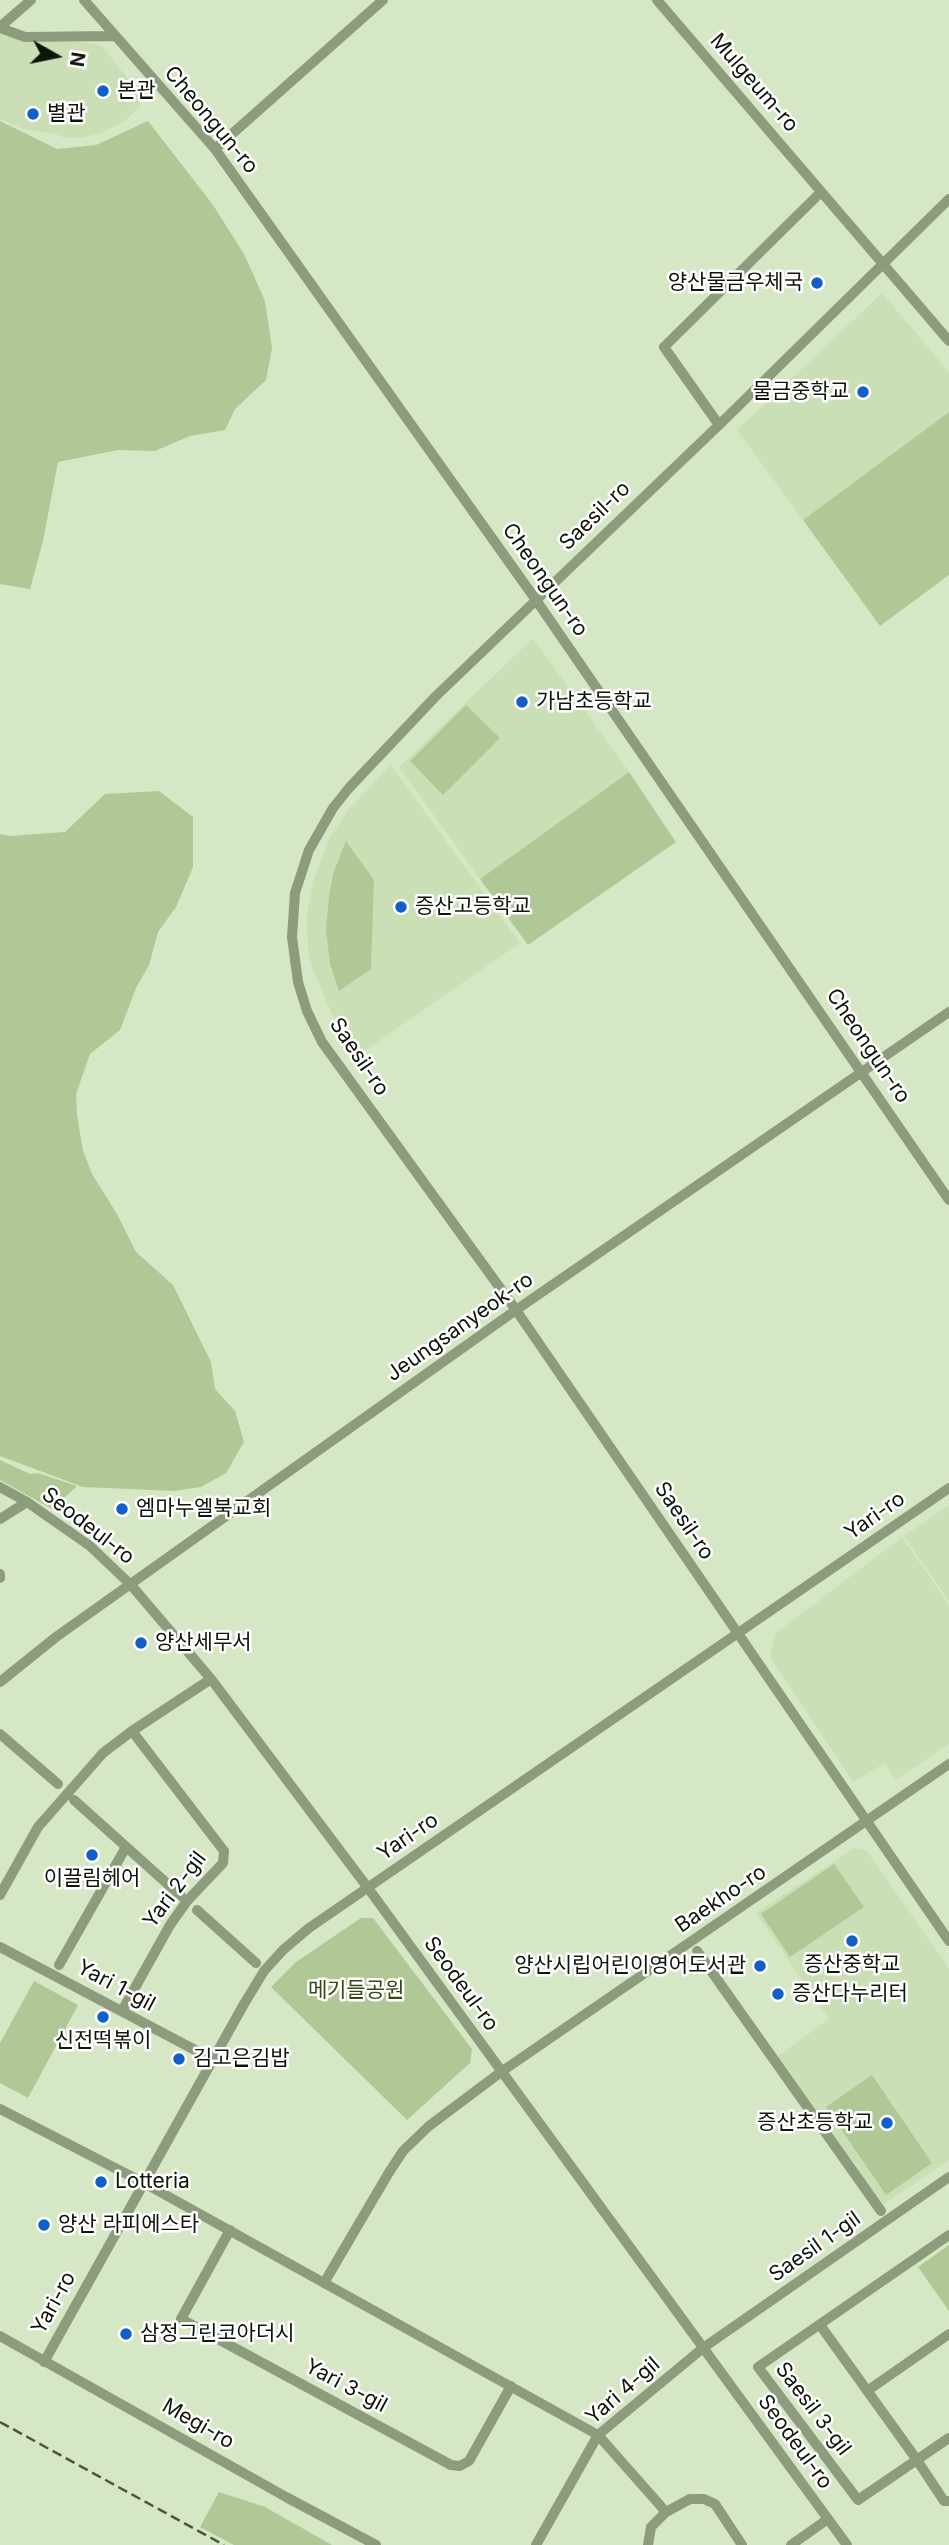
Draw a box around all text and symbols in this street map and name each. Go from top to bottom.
north arrow [21,21,91,91]
street label: Mulgeum-ro [704,29,804,137]
text: N [65,50,90,68]
street label: Cheongun-ro [159,61,263,179]
place label: 본관 [117,78,156,104]
marker: 본관 [95,83,111,99]
place label: 별관 [47,101,86,127]
marker: 별관 [25,106,41,122]
place label: 양산물금우체국 [668,270,803,296]
marker: 양산물금우체국 [809,275,825,291]
place label: 물금중학교 [752,379,849,405]
marker: 물금중학교 [855,384,871,400]
street label: Saesil-ro [554,476,636,556]
street label: Cheongun-ro [497,518,593,642]
place label: 가남초등학교 [536,689,652,715]
marker: 가남초등학교 [514,694,530,710]
place label: 증산고등학교 [415,894,531,920]
marker: 증산고등학교 [393,899,409,915]
street label: Cheongun-ro [821,984,915,1108]
street label: Saesil-ro [324,1013,394,1101]
street label: Jeungsanyeok-ro [382,1267,538,1387]
street label: Saesil-ro [649,1477,719,1565]
street label: Seodeul-ro [37,1482,139,1570]
street label: Yari-ro [840,1486,910,1546]
place label: 엠마누엘북교회 [136,1496,271,1522]
marker: 엠마누엘북교회 [114,1501,130,1517]
place label: 양산세무서 [155,1630,252,1656]
marker: 양산세무서 [133,1635,149,1651]
street label: Yari-ro [373,1808,443,1866]
marker: 이끌림헤어 [84,1847,100,1863]
street label: Yari 2-gil [138,1847,212,1933]
street label: Baekho-ro [671,1859,771,1939]
place label: 이끌림헤어 [44,1866,140,1892]
street label: Seodeul-ro [418,1932,504,2036]
marker: 증산중학교 [844,1933,860,1949]
place label: 증산중학교 [804,1952,900,1978]
place label: 양산시립어린이영어도서관 [514,1953,746,1979]
street label: Yari 1-gil [73,1955,159,2017]
marker: 양산시립어린이영어도서관 [752,1958,768,1974]
park label: 메기들공원 [308,1978,404,2004]
place label: 증산다누리터 [792,1981,908,2007]
marker: 증산다누리터 [770,1986,786,2002]
marker: 신전떡볶이 [95,2009,111,2025]
place label: 신전떡볶이 [55,2028,151,2054]
place label: 김고은김밥 [193,2046,290,2072]
marker: 김고은김밥 [171,2051,187,2067]
place label: 증산초등학교 [757,2110,873,2136]
marker: 증산초등학교 [879,2115,895,2131]
place label: Lotteria [115,2169,190,2195]
marker: Lotteria [93,2174,109,2190]
street label: Saesil 1-gil [764,2206,866,2288]
place label: 양산 라피에스타 [58,2212,199,2238]
marker: 양산 라피에스타 [36,2217,52,2233]
street label: Yari-ro [27,2267,81,2339]
place label: 삼정그린코아더시 [140,2321,295,2347]
marker: 삼정그린코아더시 [118,2326,134,2342]
street label: Yari 4-gil [581,2352,665,2430]
street label: Yari 3-gil [301,2354,391,2418]
street label: Saesil 3-gil [770,2357,856,2461]
street label: Seodeul-ro [752,2390,838,2494]
street label: Megi-ro [157,2393,239,2455]

